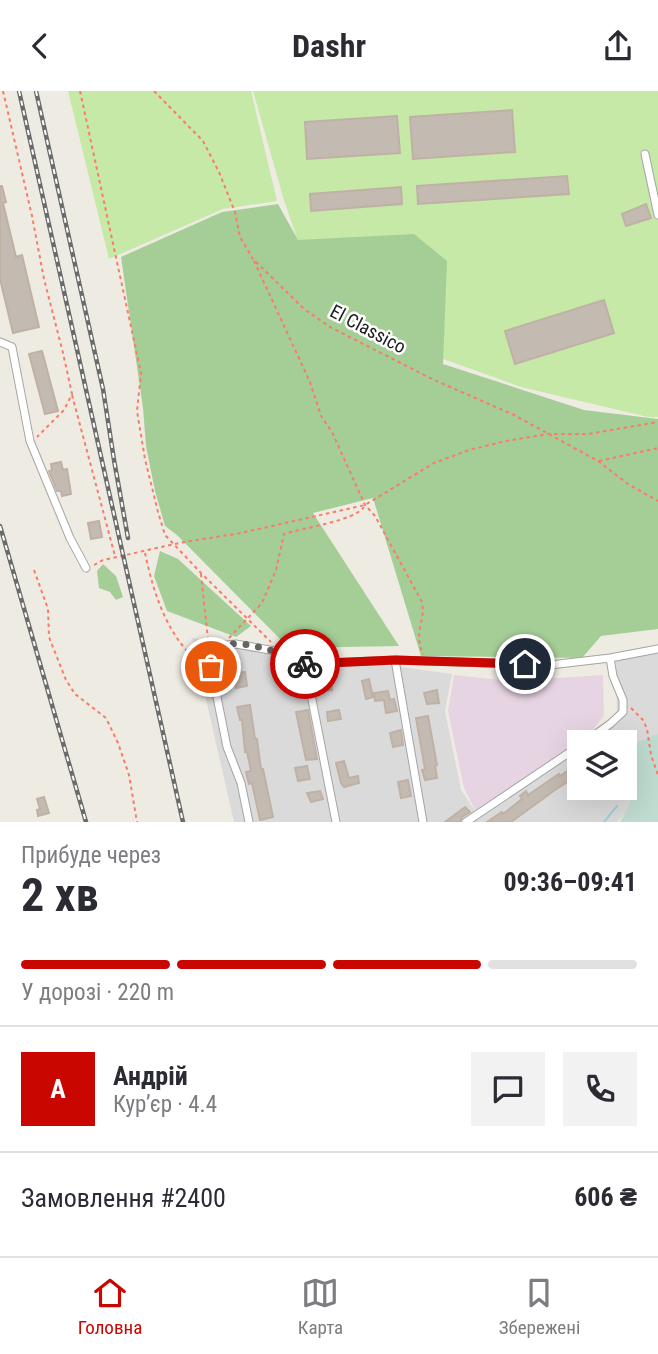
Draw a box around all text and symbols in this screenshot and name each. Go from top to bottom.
icon: back [21,27,59,65]
text: Dashr [292,27,366,65]
icon: share [599,27,637,65]
street label: El Classico [326,300,410,358]
courier [270,629,340,699]
pin [495,634,555,694]
pin [181,637,241,697]
icon: bike [286,645,324,683]
icon: home [506,645,544,683]
icon: bag [192,648,230,686]
map controls [567,730,637,800]
button: layers [567,730,637,800]
text: Прибуде через [21,842,161,869]
text: 09:36–09:41 [503,867,637,897]
text: 2 хв [21,868,99,922]
text: У дорозі · 220 m [21,979,174,1006]
button: chat [471,1052,545,1126]
button: phone [563,1052,637,1126]
text: Андрій [113,1061,188,1091]
text: А [50,1074,66,1104]
text: Кур’єр · 4.4 [113,1091,217,1118]
text: 606 ₴ [574,1182,637,1212]
text: Замовлення #2400 [21,1183,226,1213]
tab: Головна [78,1274,142,1339]
tab: Карта [298,1274,343,1339]
tab: Збережені [499,1274,580,1339]

